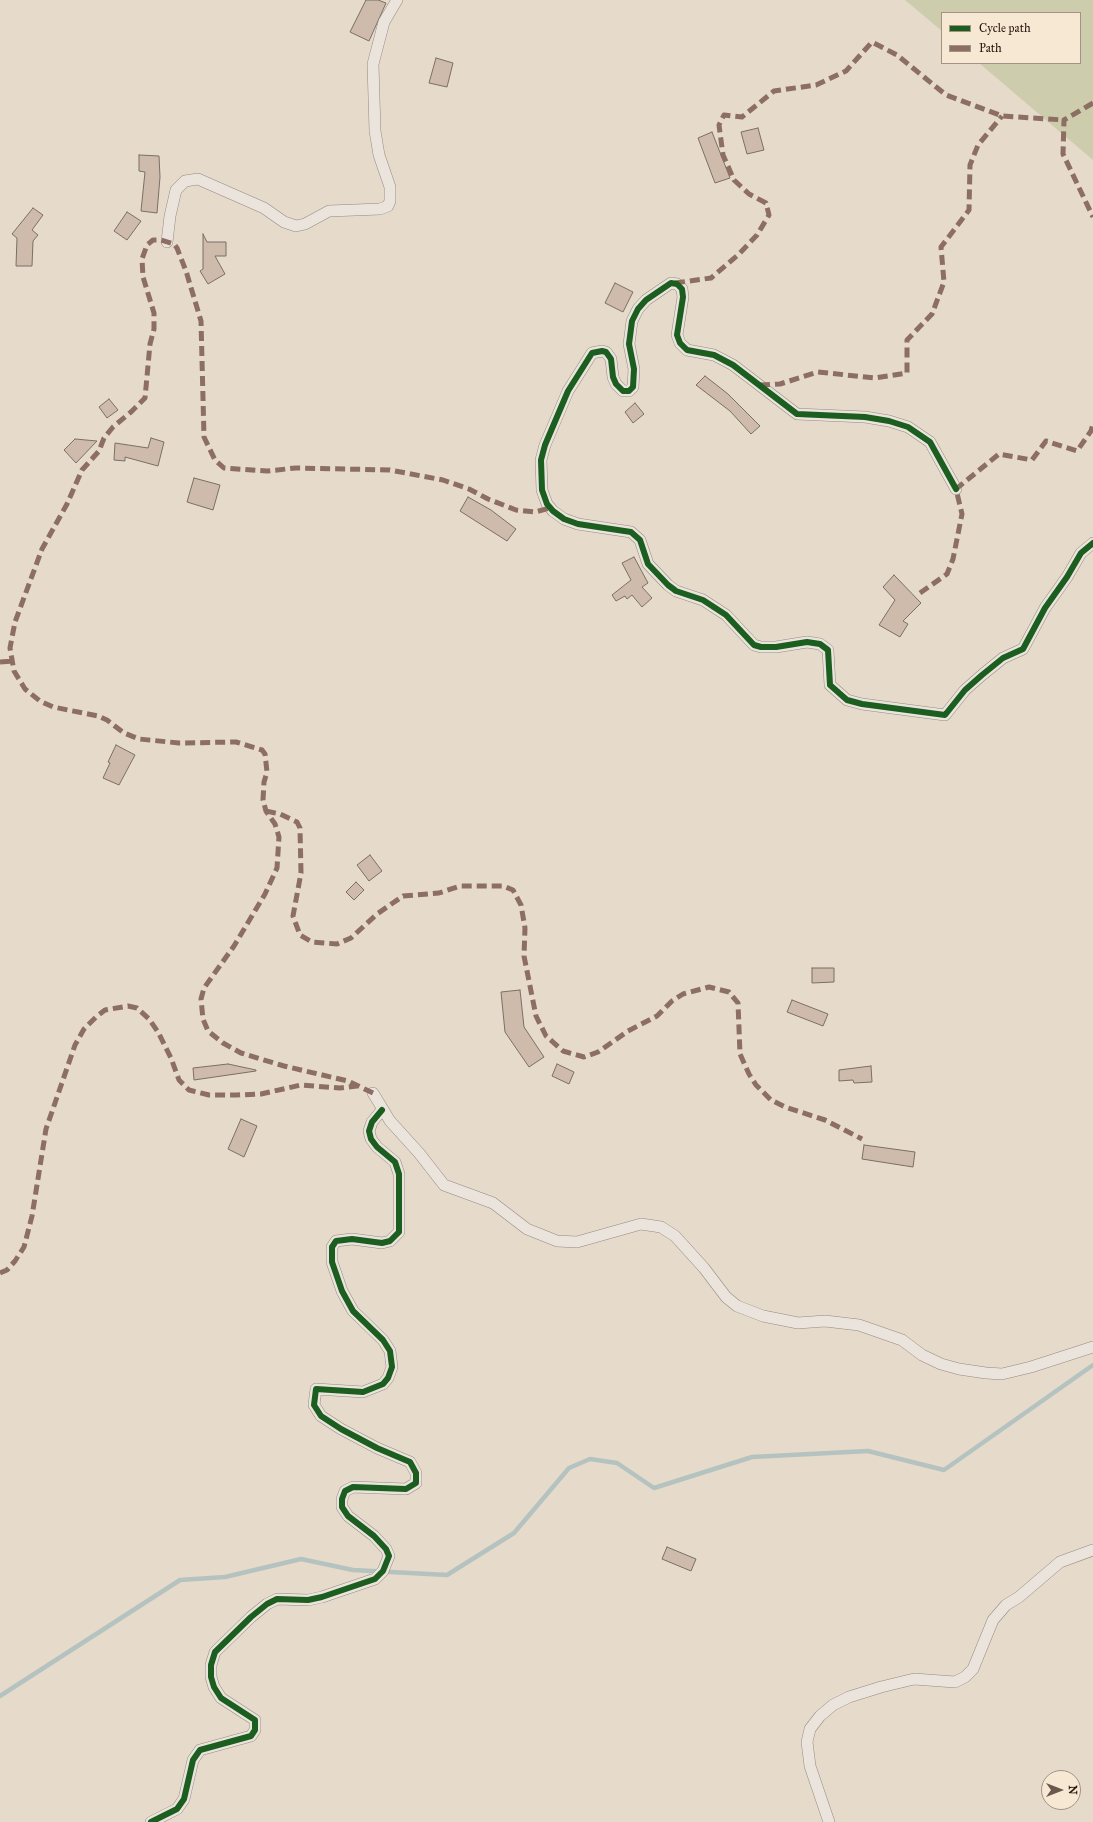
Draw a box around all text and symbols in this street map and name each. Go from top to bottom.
legend [941,12,1081,64]
text: Cycle path [979,21,1031,35]
text: Path [979,41,1002,55]
north arrow [1041,1770,1081,1810]
text: N [1066,1785,1079,1795]

